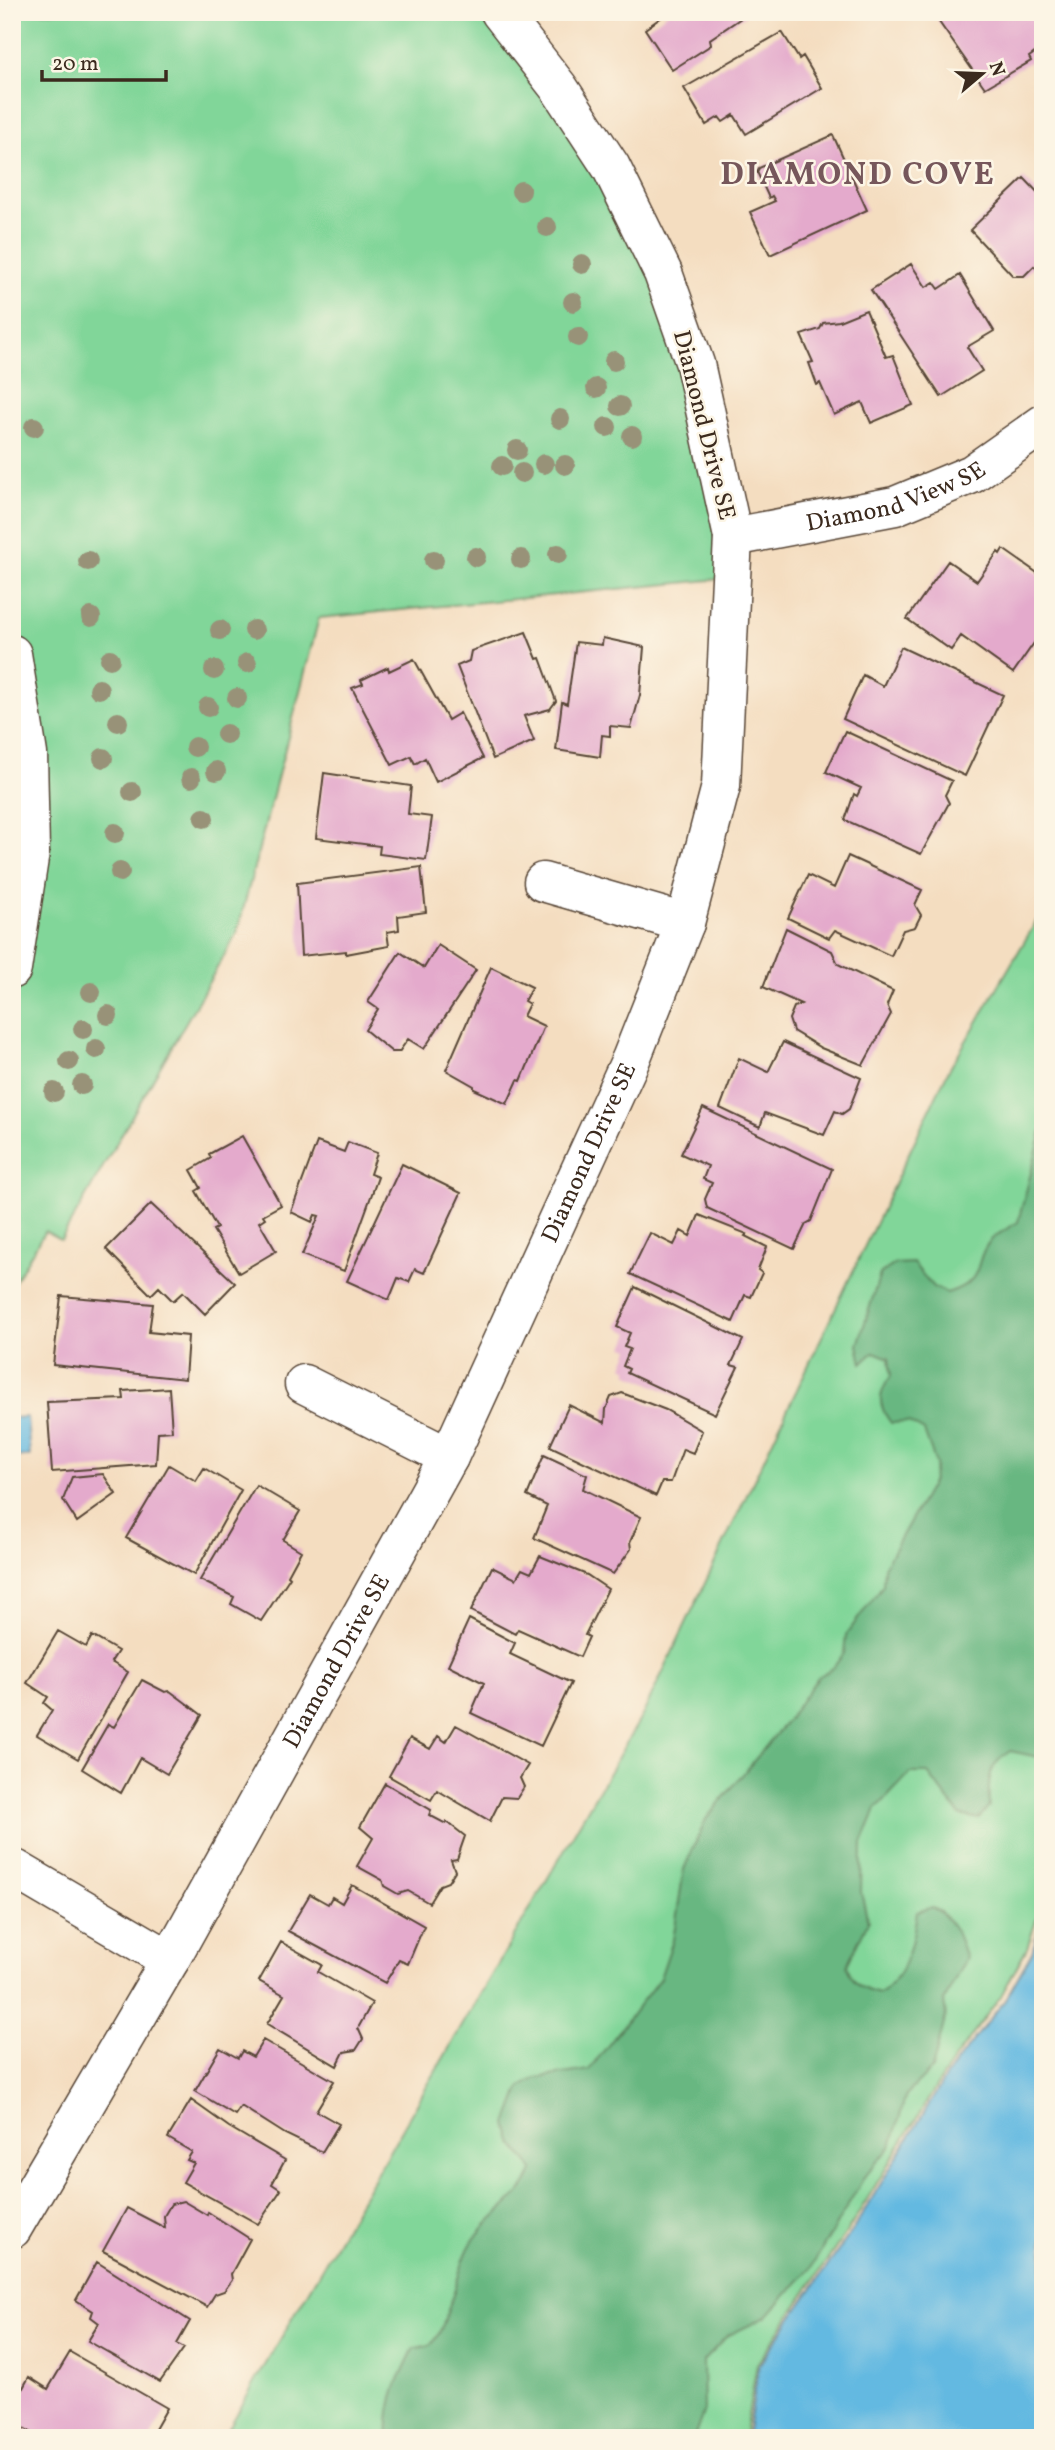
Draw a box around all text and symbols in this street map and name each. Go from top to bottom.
scale bar [42,38,166,82]
north arrow [946,38,1016,108]
text: 20 m [52,50,98,79]
text: N [982,58,1011,80]
district label: DIAMOND COVE [720,154,996,198]
street label: Diamond Drive SE [663,327,743,524]
street label: Diamond View SE [803,454,994,542]
street label: Diamond Drive SE [534,1058,646,1249]
street label: Diamond Drive SE [276,1569,400,1755]

